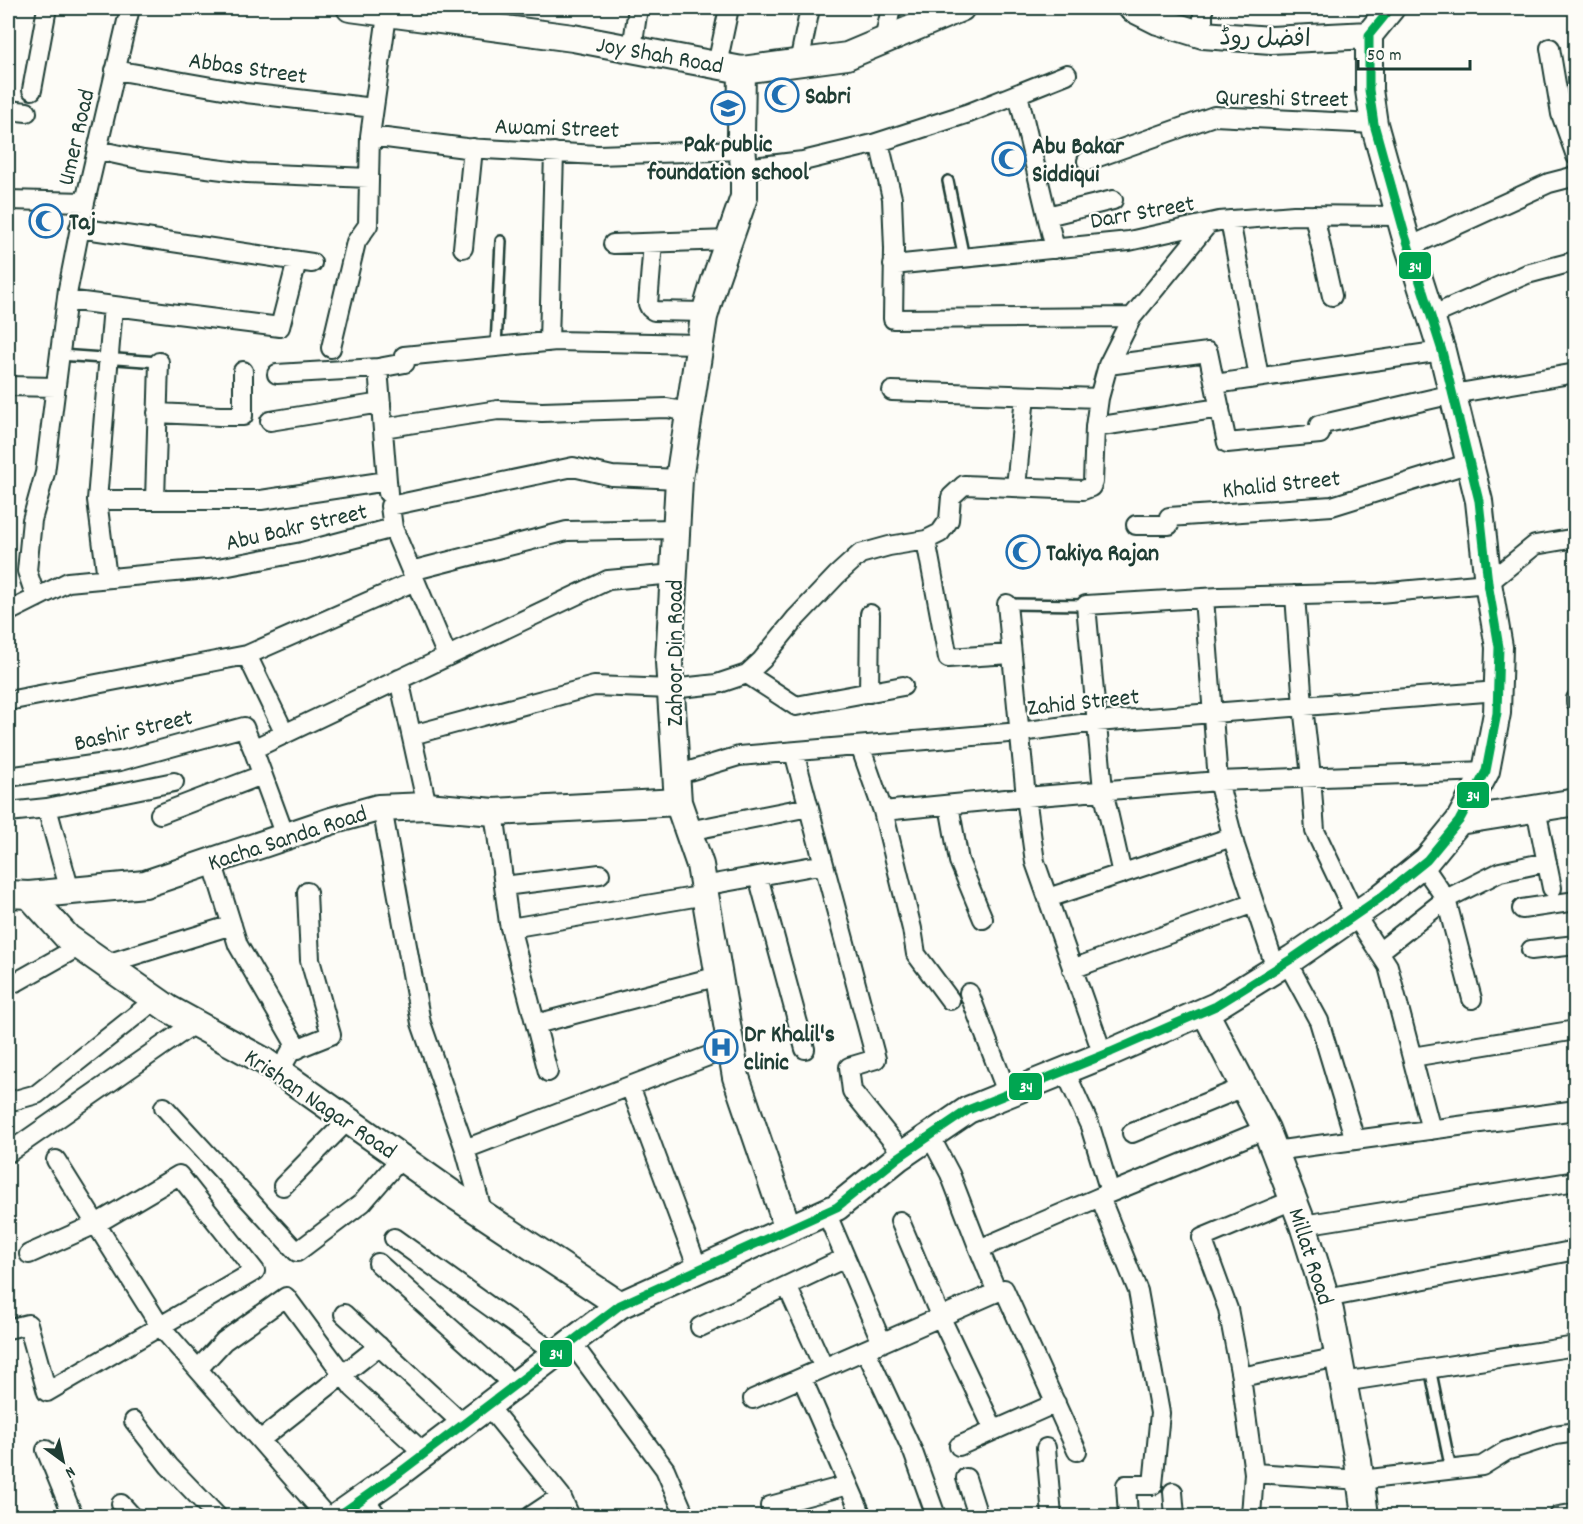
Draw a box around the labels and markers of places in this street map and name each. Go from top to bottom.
mosque icon: Sabri [764,77,800,113]
place label: Sabri [805,81,851,115]
school or university icon: Pak public foundation school [710,90,746,126]
place label: Pak public foundation school [646,129,809,191]
place label: Abu Bakar Siddiqui [1032,131,1125,193]
mosque icon: Abu Bakar Siddiqui [991,141,1027,177]
mosque icon: Taj [28,203,64,239]
place label: Taj [69,207,96,241]
mosque icon: Takiya Rajan [1005,534,1041,570]
place label: Takiya Rajan [1046,538,1159,572]
place label: Dr Khalil's clinic [744,1019,835,1081]
hospital icon: Dr Khalil's clinic [703,1029,739,1065]

